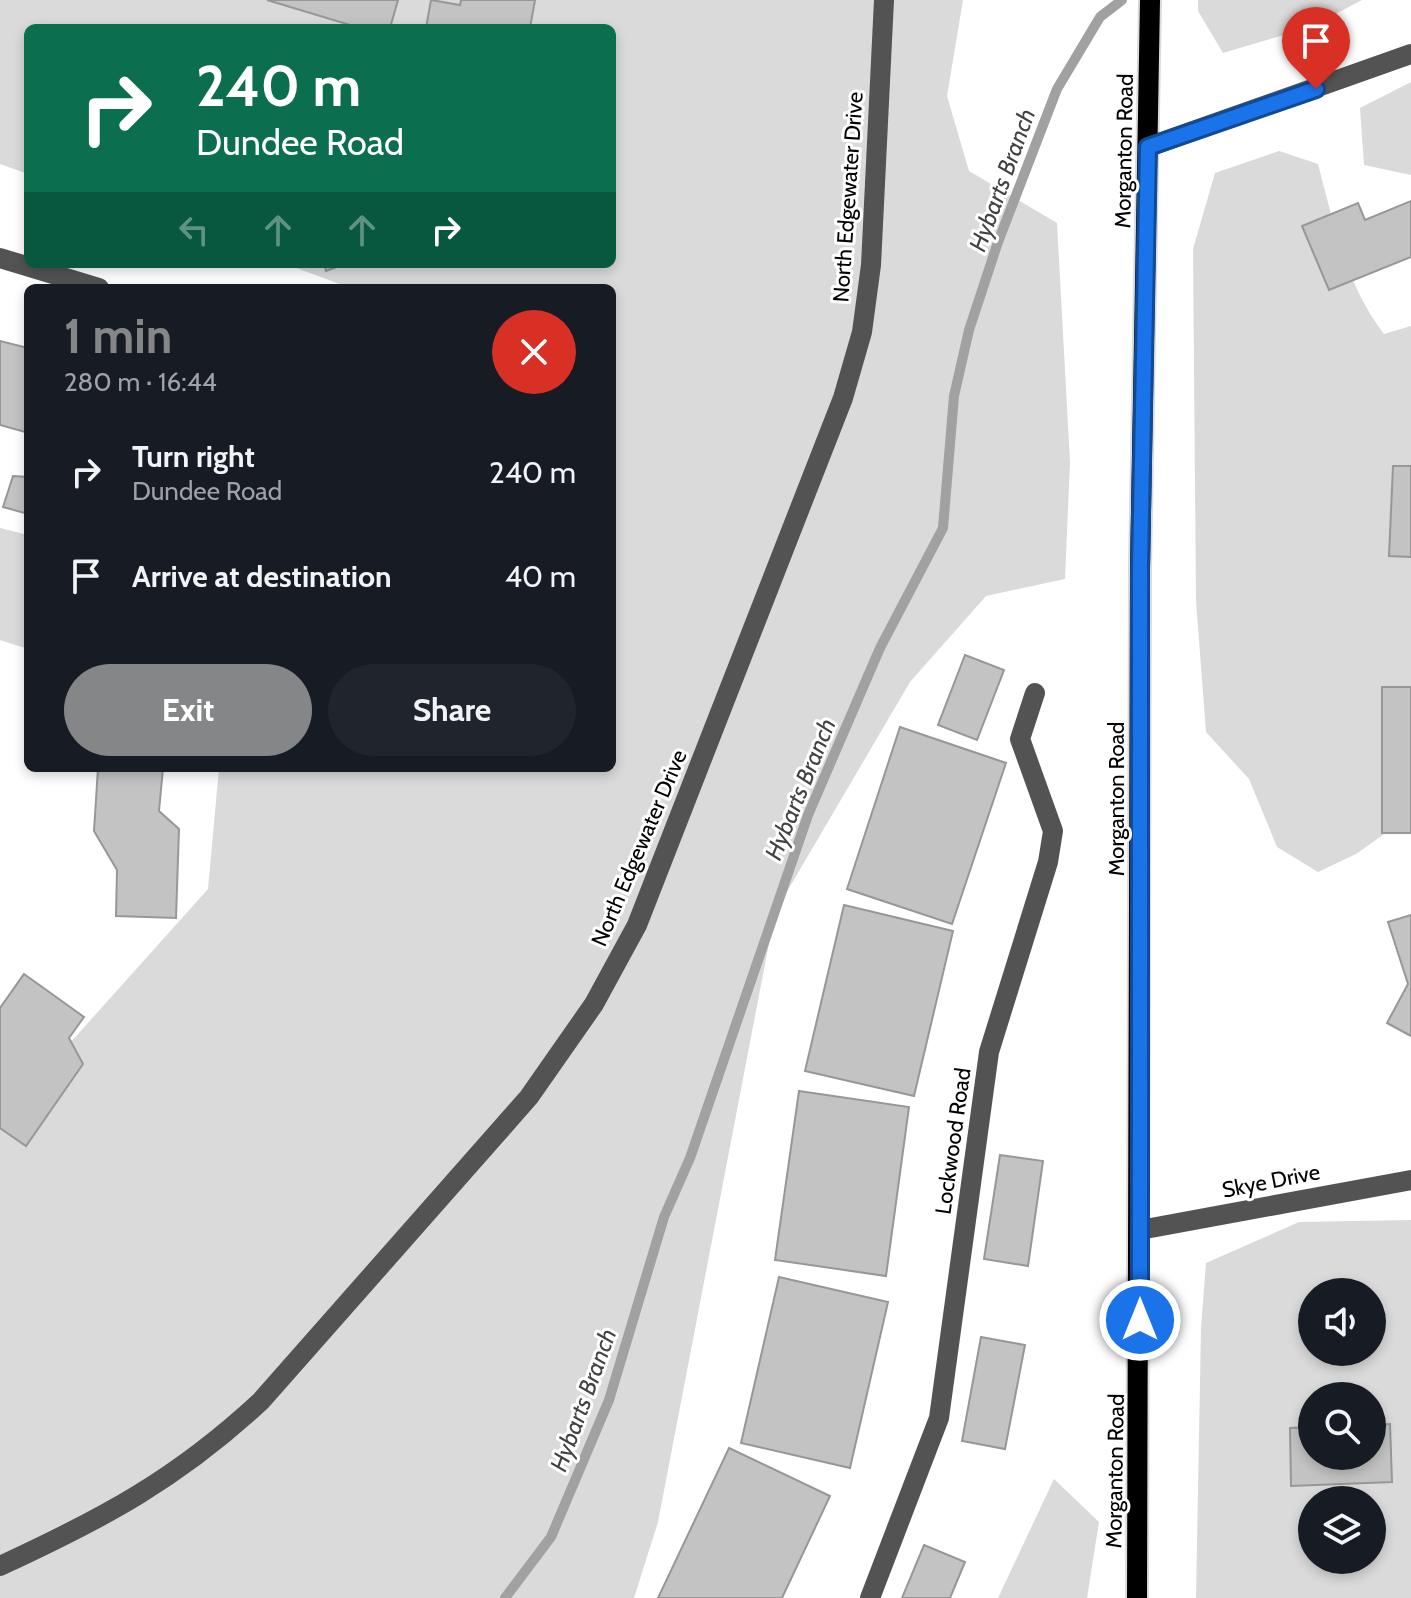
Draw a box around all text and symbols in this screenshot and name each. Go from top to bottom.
pin [1282,7,1350,89]
icon: arrive [1294,19,1338,63]
text: 240 m [196,52,361,120]
icon: right [64,56,168,160]
street label: Morganton Road [1109,73,1139,229]
street label: North Edgewater Drive [827,91,869,303]
water label: Hybarts Branch [963,105,1041,255]
text: Dundee Road [196,120,404,164]
icon: left [172,208,216,252]
icon: ahead [256,208,300,252]
icon: ahead [340,208,384,252]
icon: right [424,208,468,252]
text: 1 min [64,307,172,365]
button: close [492,310,576,394]
text: 280 m · 16:44 [64,366,217,398]
text: Turn right [132,438,255,475]
icon: right [64,450,108,494]
text: 240 m [489,454,576,491]
text: Dundee Road [132,475,282,507]
icon: arrive [64,554,108,598]
text: Arrive at destination [132,558,392,595]
text: 40 m [505,558,576,595]
button: Exit [64,664,312,756]
button: Share [328,664,576,756]
water label: Hybarts Branch [758,714,842,864]
street label: Morganton Road [1103,722,1130,876]
street label: North Edgewater Drive [585,746,693,950]
street label: Lockwood Road [929,1066,977,1216]
street label: Skye Drive [1220,1158,1322,1204]
position arrow [1098,1278,1182,1362]
map controls [1298,1278,1386,1574]
button: sound [1298,1278,1386,1366]
water label: Hybarts Branch [544,1325,622,1475]
button: search [1298,1382,1386,1470]
street label: Morganton Road [1100,1393,1130,1549]
button: layers [1298,1486,1386,1574]

